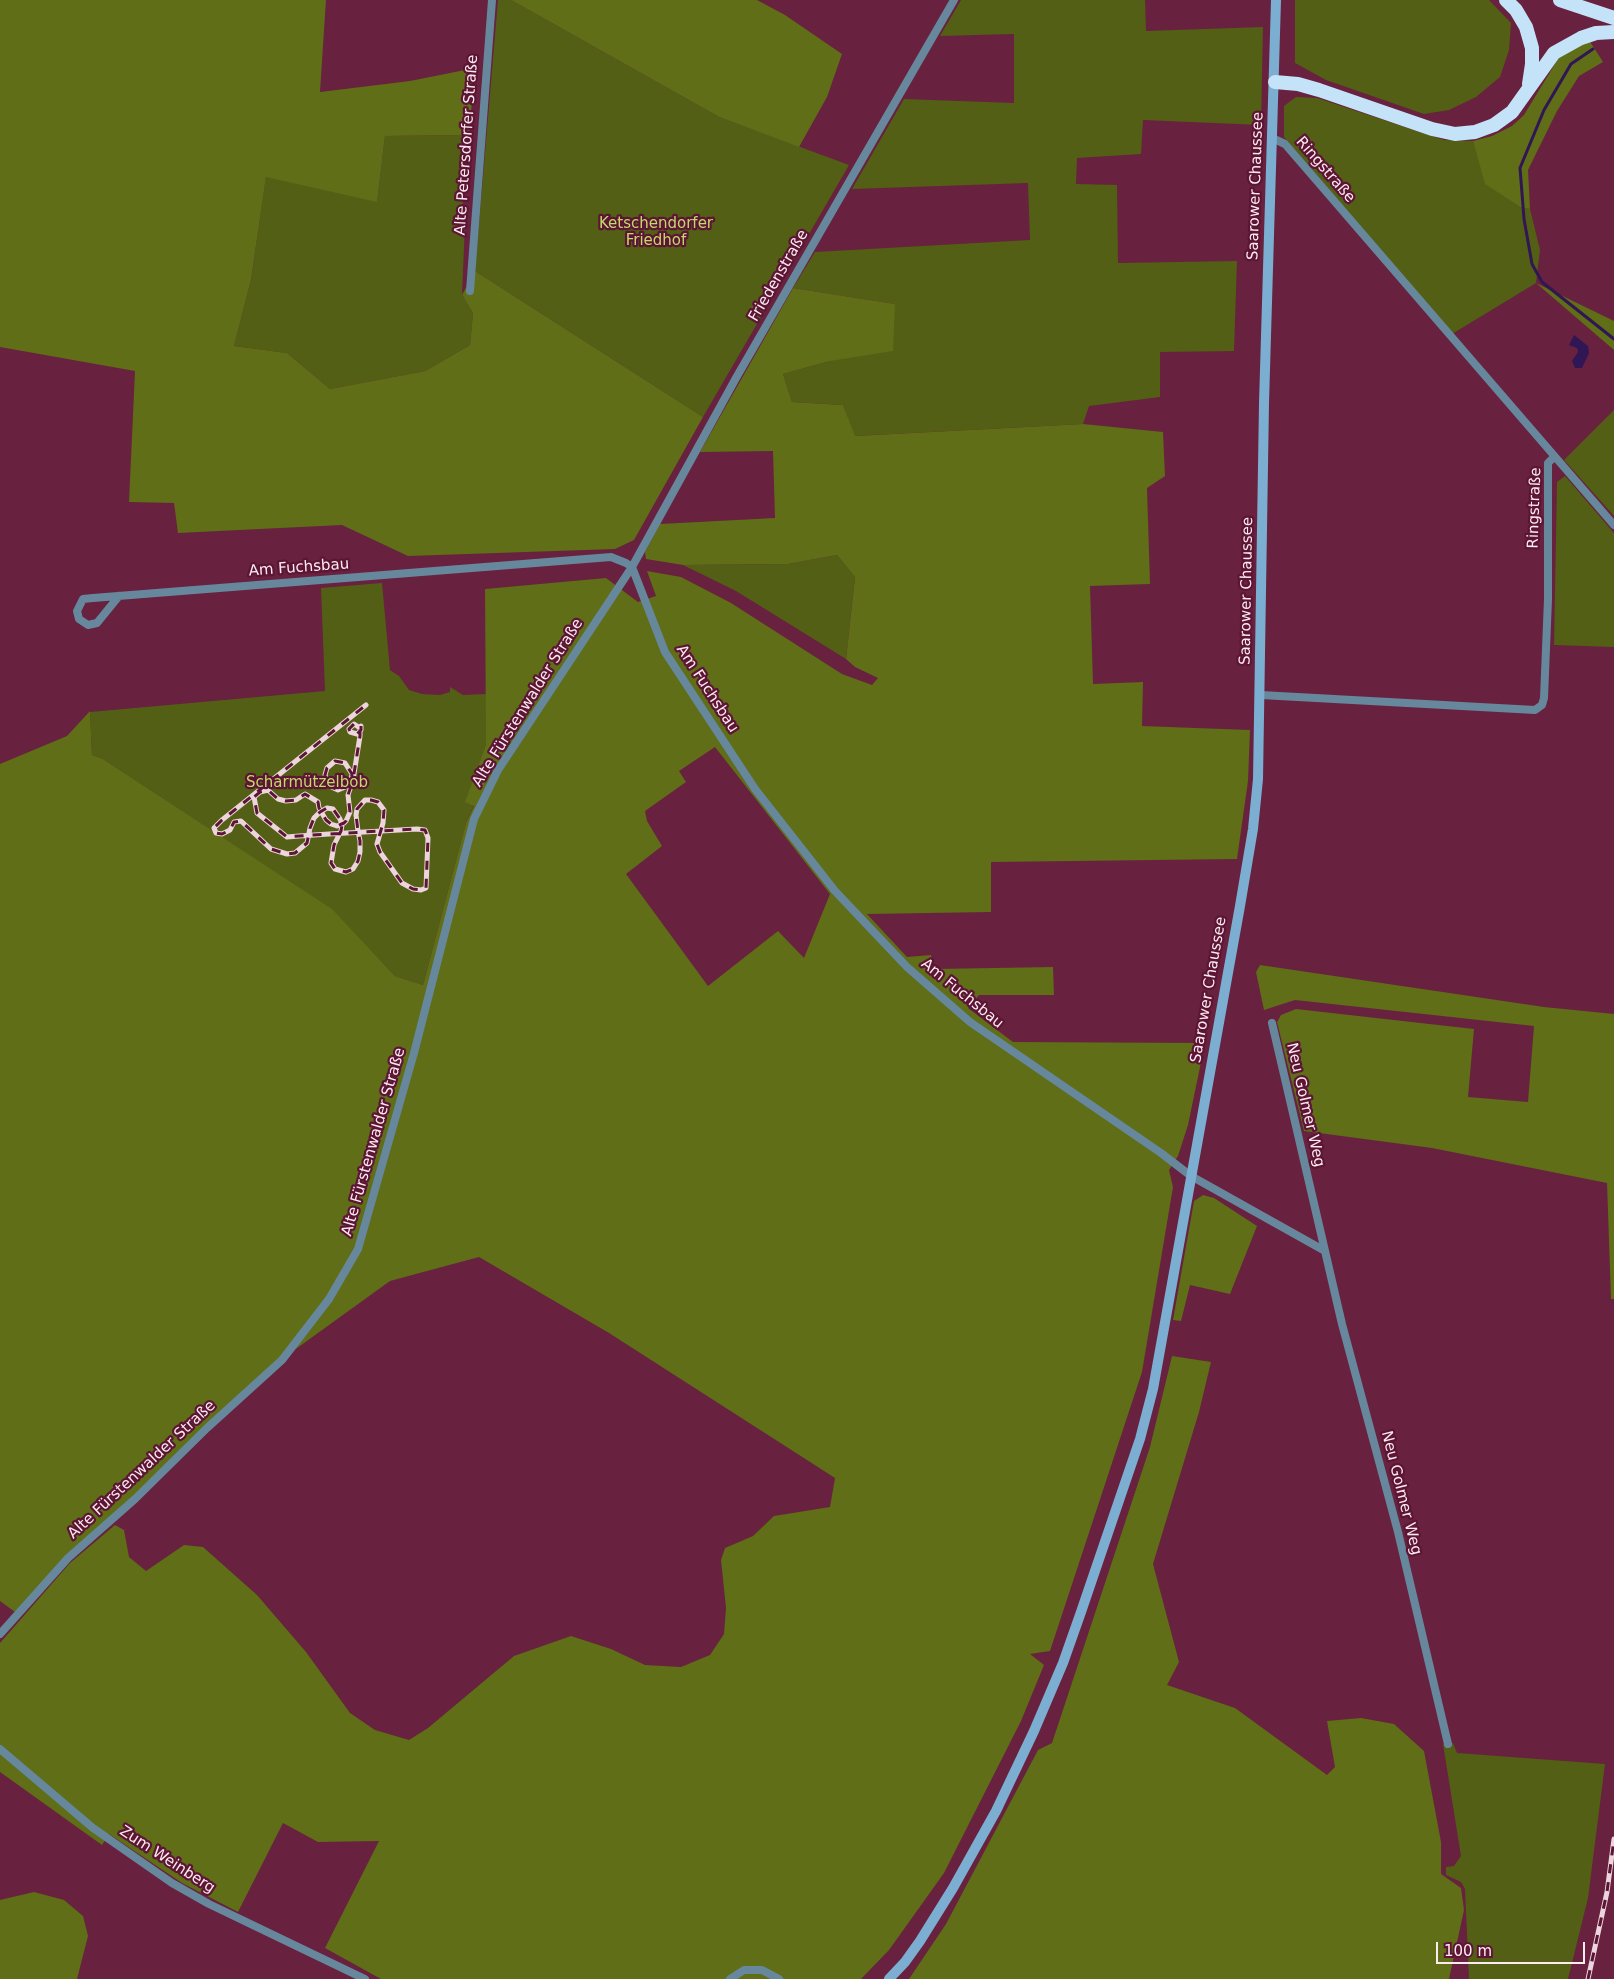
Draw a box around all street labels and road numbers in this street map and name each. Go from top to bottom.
street label: Alte Petersdorfer Straße [452,54,482,236]
street label: Saarower Chaussee [1244,112,1268,260]
street label: Ringstraße [1292,133,1358,207]
street label: Friedenstraße [745,227,813,325]
street label: Ringstraße [1525,467,1545,549]
street label: Saarower Chaussee [1237,517,1257,665]
street label: Am Fuchsbau [248,556,350,580]
street label: Alte Fürstenwalder Straße [469,616,587,790]
street label: Am Fuchsbau [672,642,742,736]
street label: Saarower Chaussee [1187,916,1231,1064]
street label: Am Fuchsbau [917,955,1007,1033]
street label: Neu Golmer Weg [1282,1041,1328,1169]
street label: Alte Fürstenwalder Straße [338,1046,410,1238]
street label: Alte Fürstenwalder Straße [65,1397,219,1543]
street label: Neu Golmer Weg [1377,1429,1425,1557]
street label: Zum Weinberg [116,1822,218,1898]

